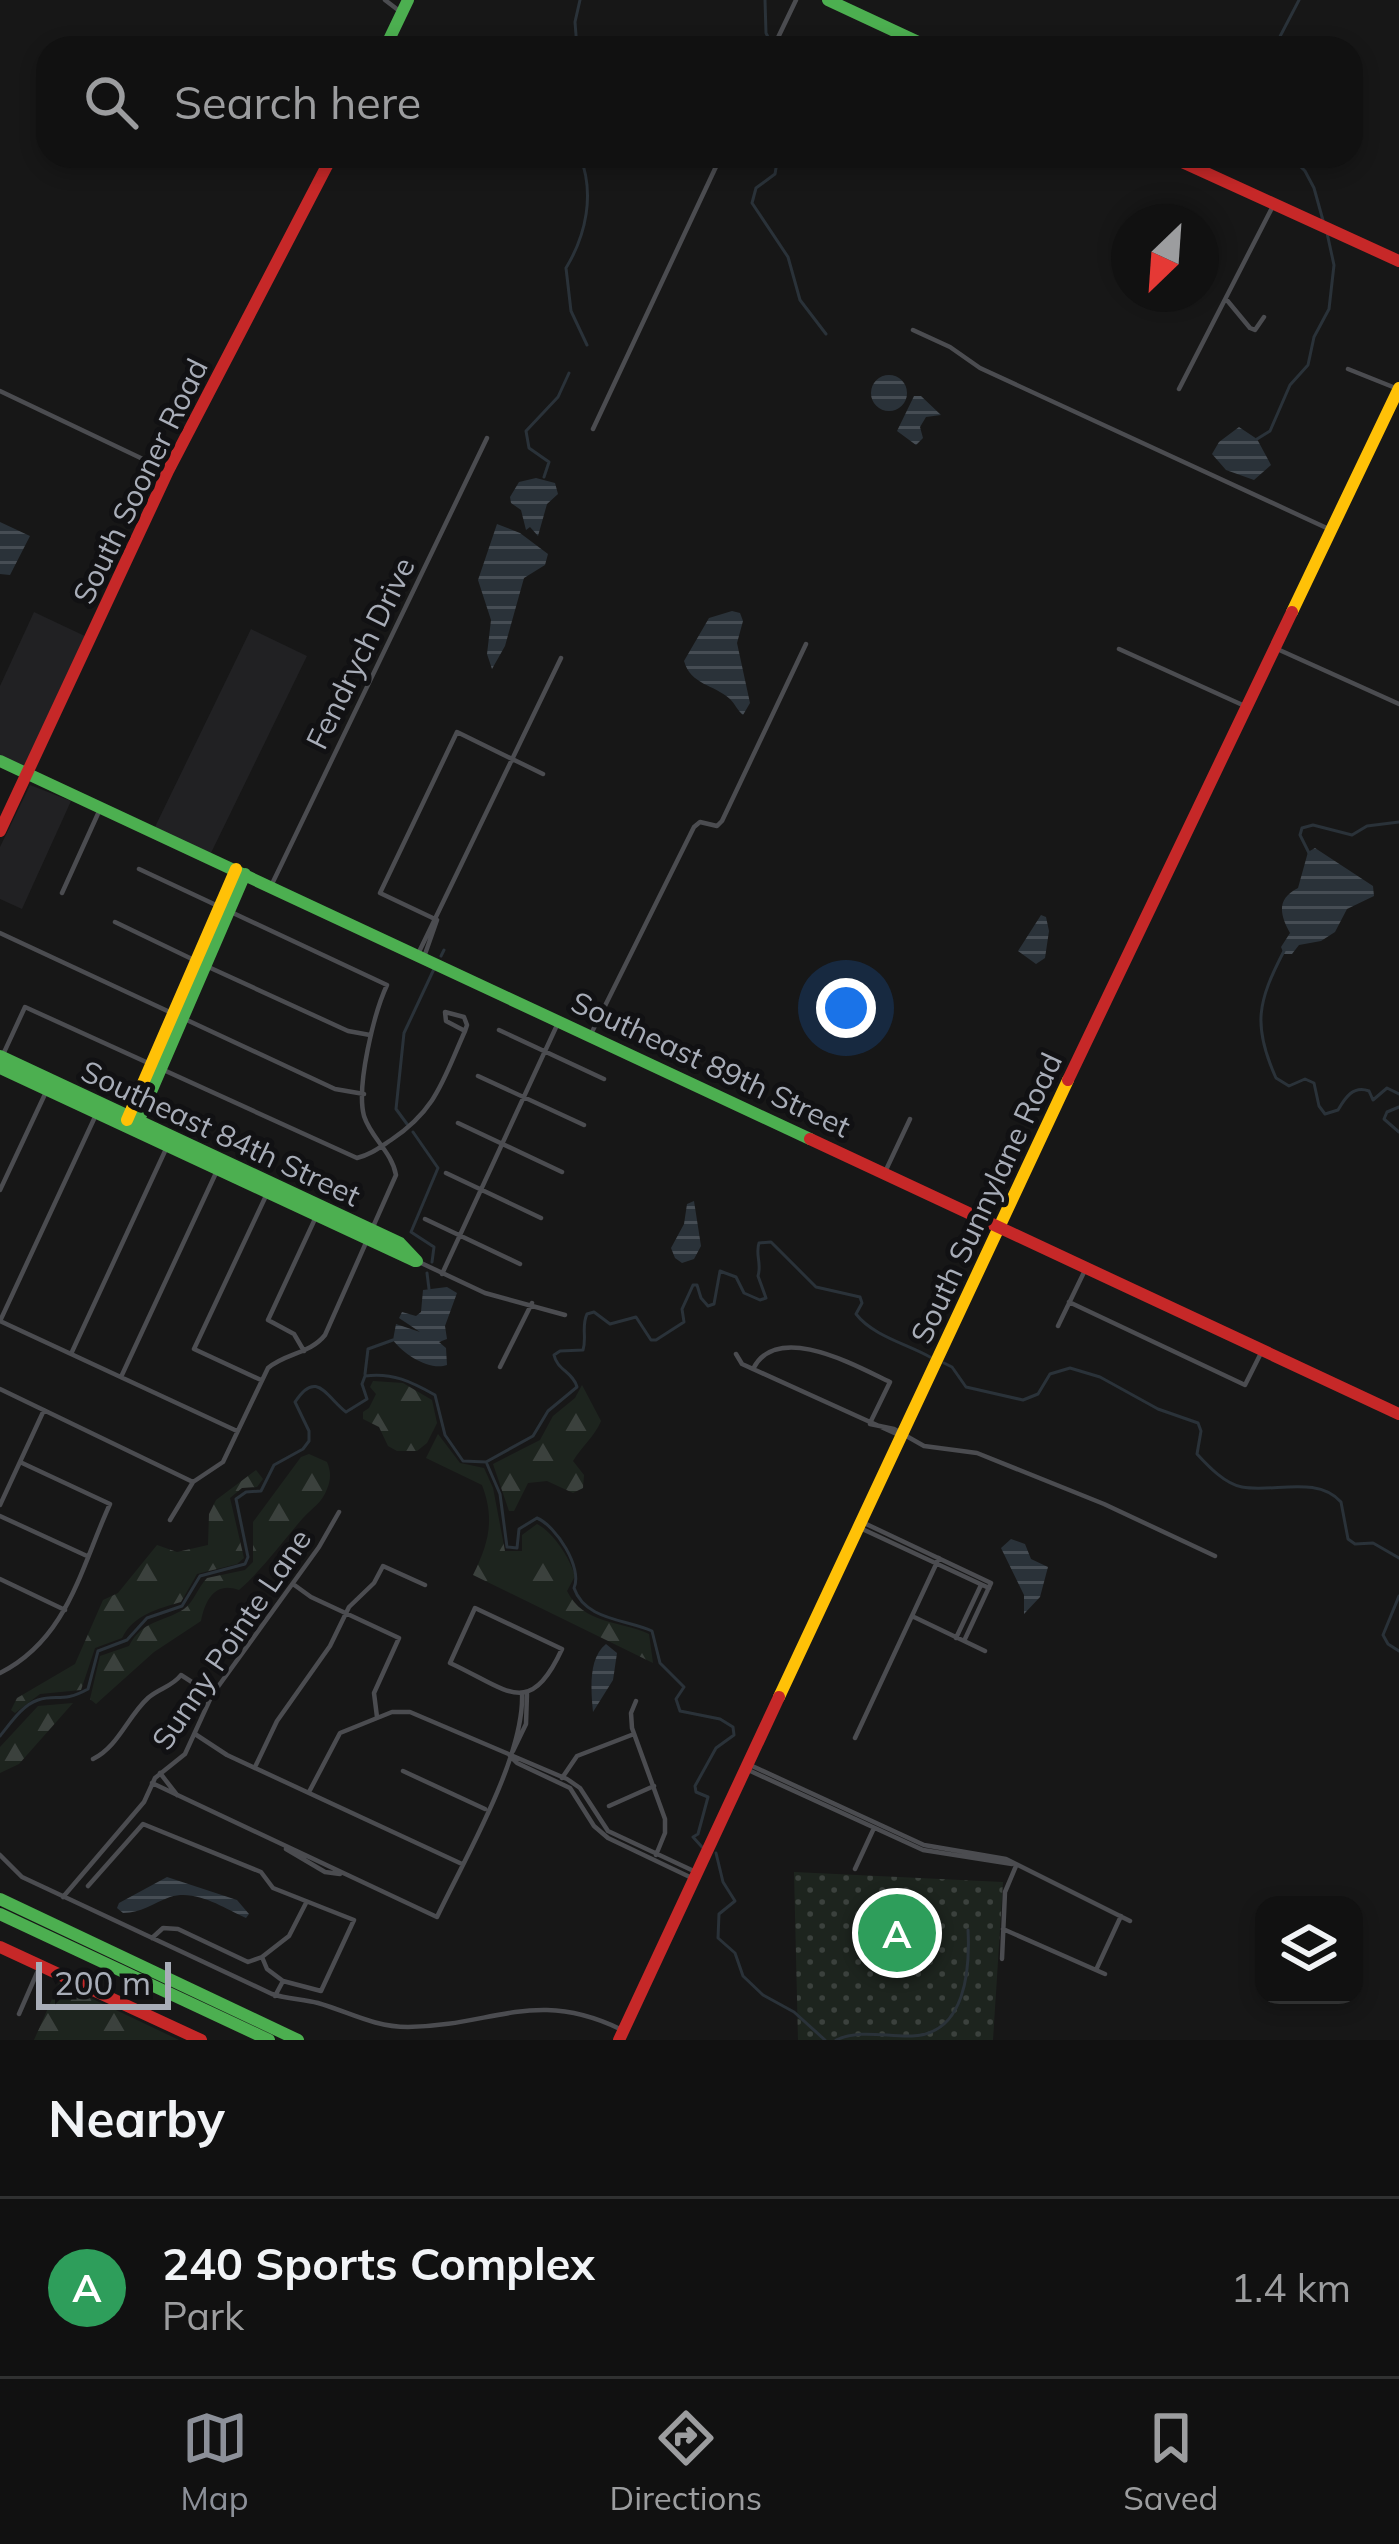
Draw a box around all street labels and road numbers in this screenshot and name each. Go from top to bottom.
street label: South Sooner Road [64,352,216,610]
street label: Fendrych Drive [297,551,423,755]
street label: Southeast 89th Street [565,983,857,1145]
street label: South Sunnylane Road [902,1047,1070,1349]
street label: Southeast 84th Street [75,1052,367,1214]
street label: Sunny Pointe Lane [143,1521,319,1757]

